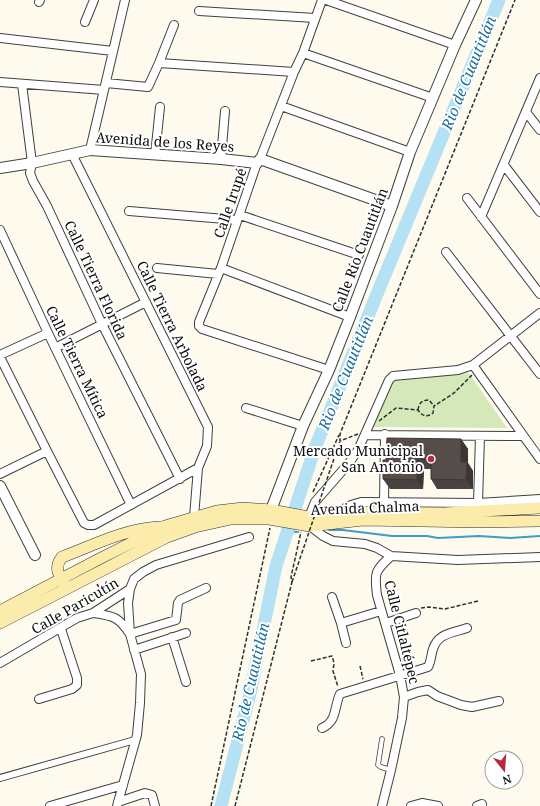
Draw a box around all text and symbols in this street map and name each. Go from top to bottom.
water label: Rio de Cuautitlán [436,13,500,133]
street label: Avenida de los Reyes [95,127,235,156]
street label: Calle Irupé [209,165,250,240]
street label: Calle Río Cuautitlán [327,185,392,315]
street label: Calle Tierra Florida [60,217,132,343]
street label: Calle Tierra Arbolada [133,257,212,394]
street label: Calle Tierra Mítica [42,302,113,421]
water label: Rio de Cuautitlán [313,313,377,433]
place label: Mercado Municipal San Antonio [293,441,424,476]
marker: Mercado Municipal San Antonio [426,454,436,464]
street label: Avenida Chalma [310,496,420,519]
street label: Calle Paricutín [28,573,122,638]
street label: Calle Citlaltépec [380,578,425,686]
water label: Rio de Cuautitlán [226,621,273,744]
north arrow [484,750,524,790]
text: N [500,772,513,789]

